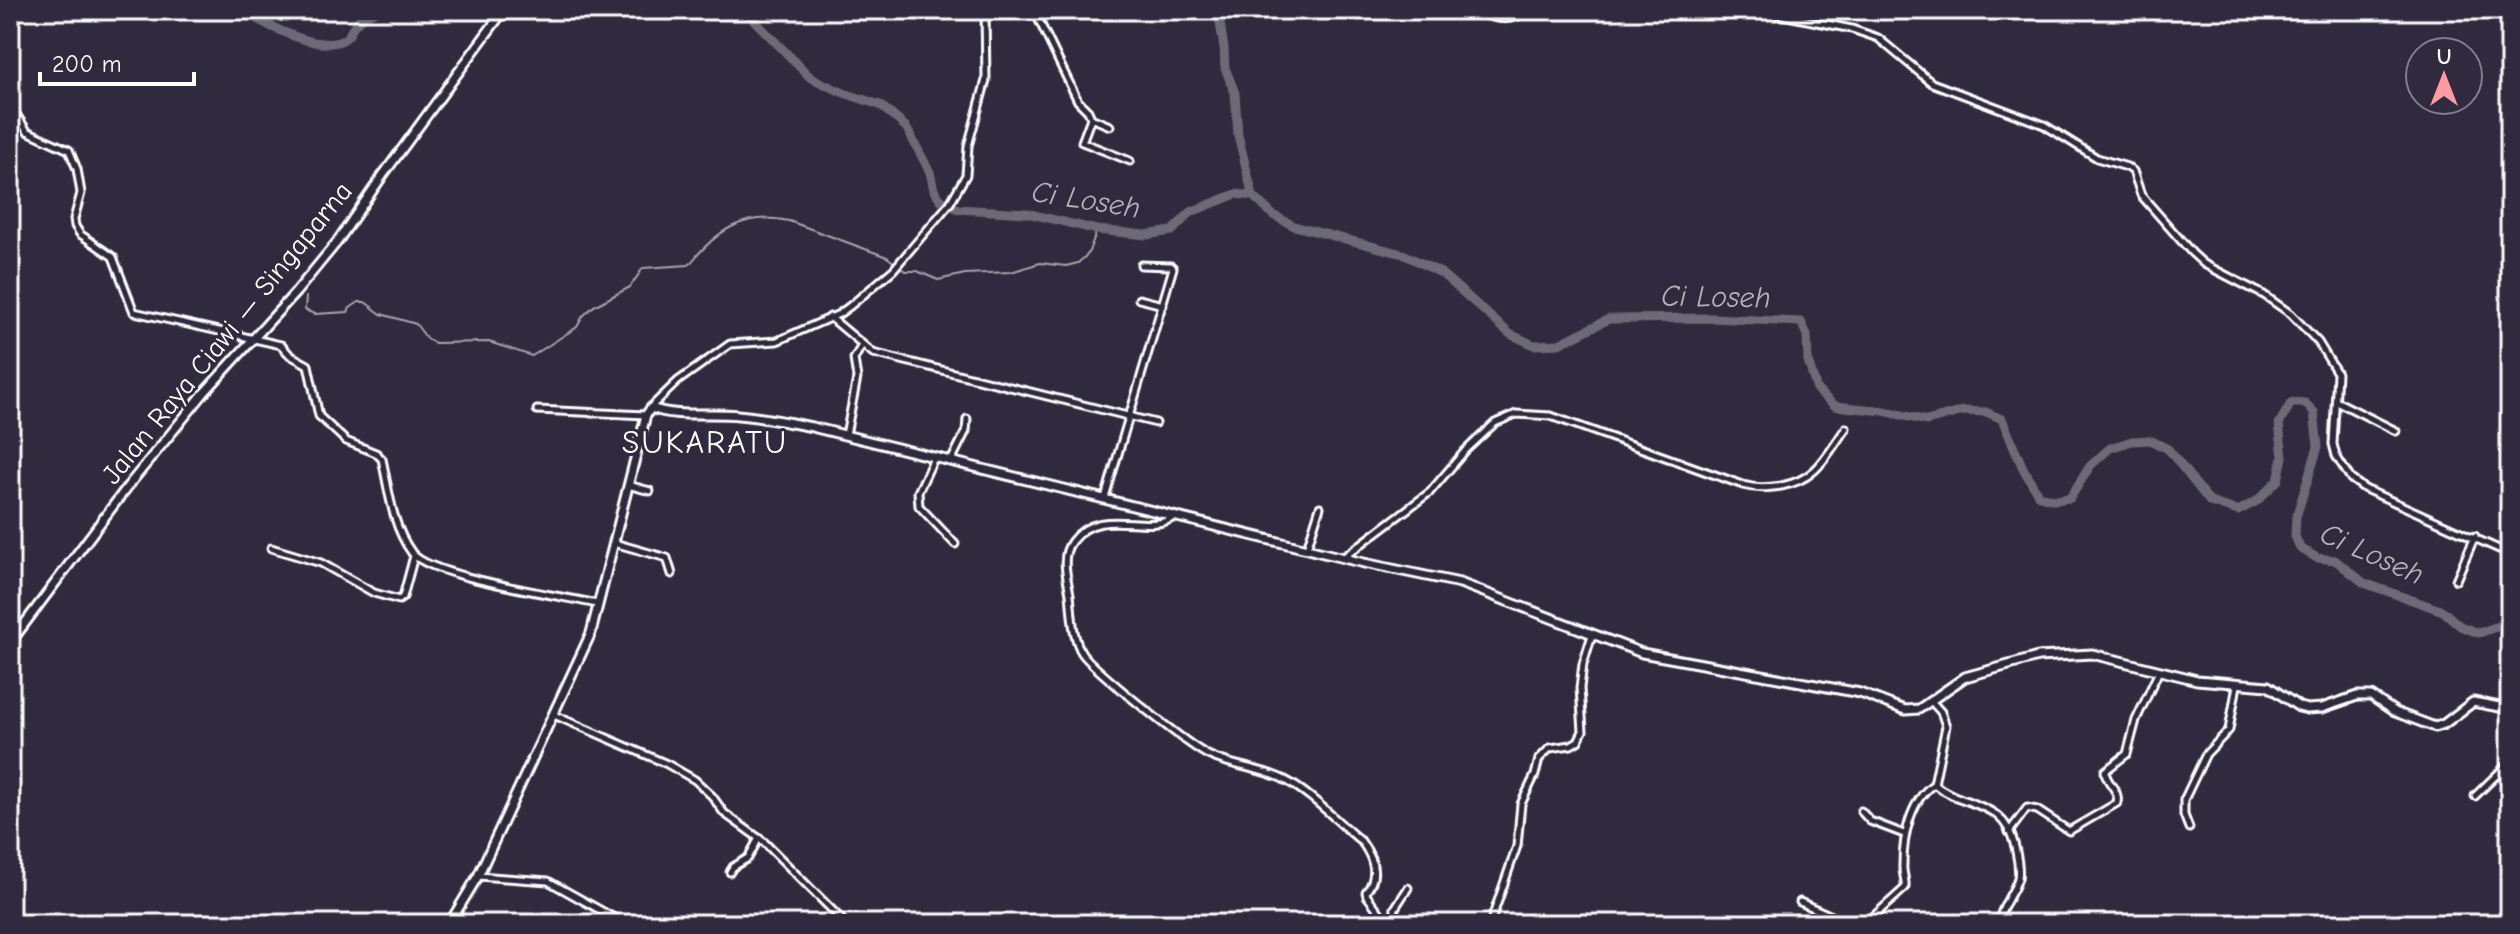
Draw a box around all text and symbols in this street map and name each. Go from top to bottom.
scale bar [40,36,194,86]
north arrow [2404,36,2484,116]
text: U [2437,44,2451,70]
text: 200 m [52,50,122,78]
water label: Ci Loseh [1029,174,1143,226]
street label: Jalan Raya Ciawi — Singaparna [95,176,359,490]
water label: Ci Loseh [1661,279,1771,315]
district label: SUKARATU [622,424,788,461]
water label: Ci Loseh [2315,516,2429,592]

